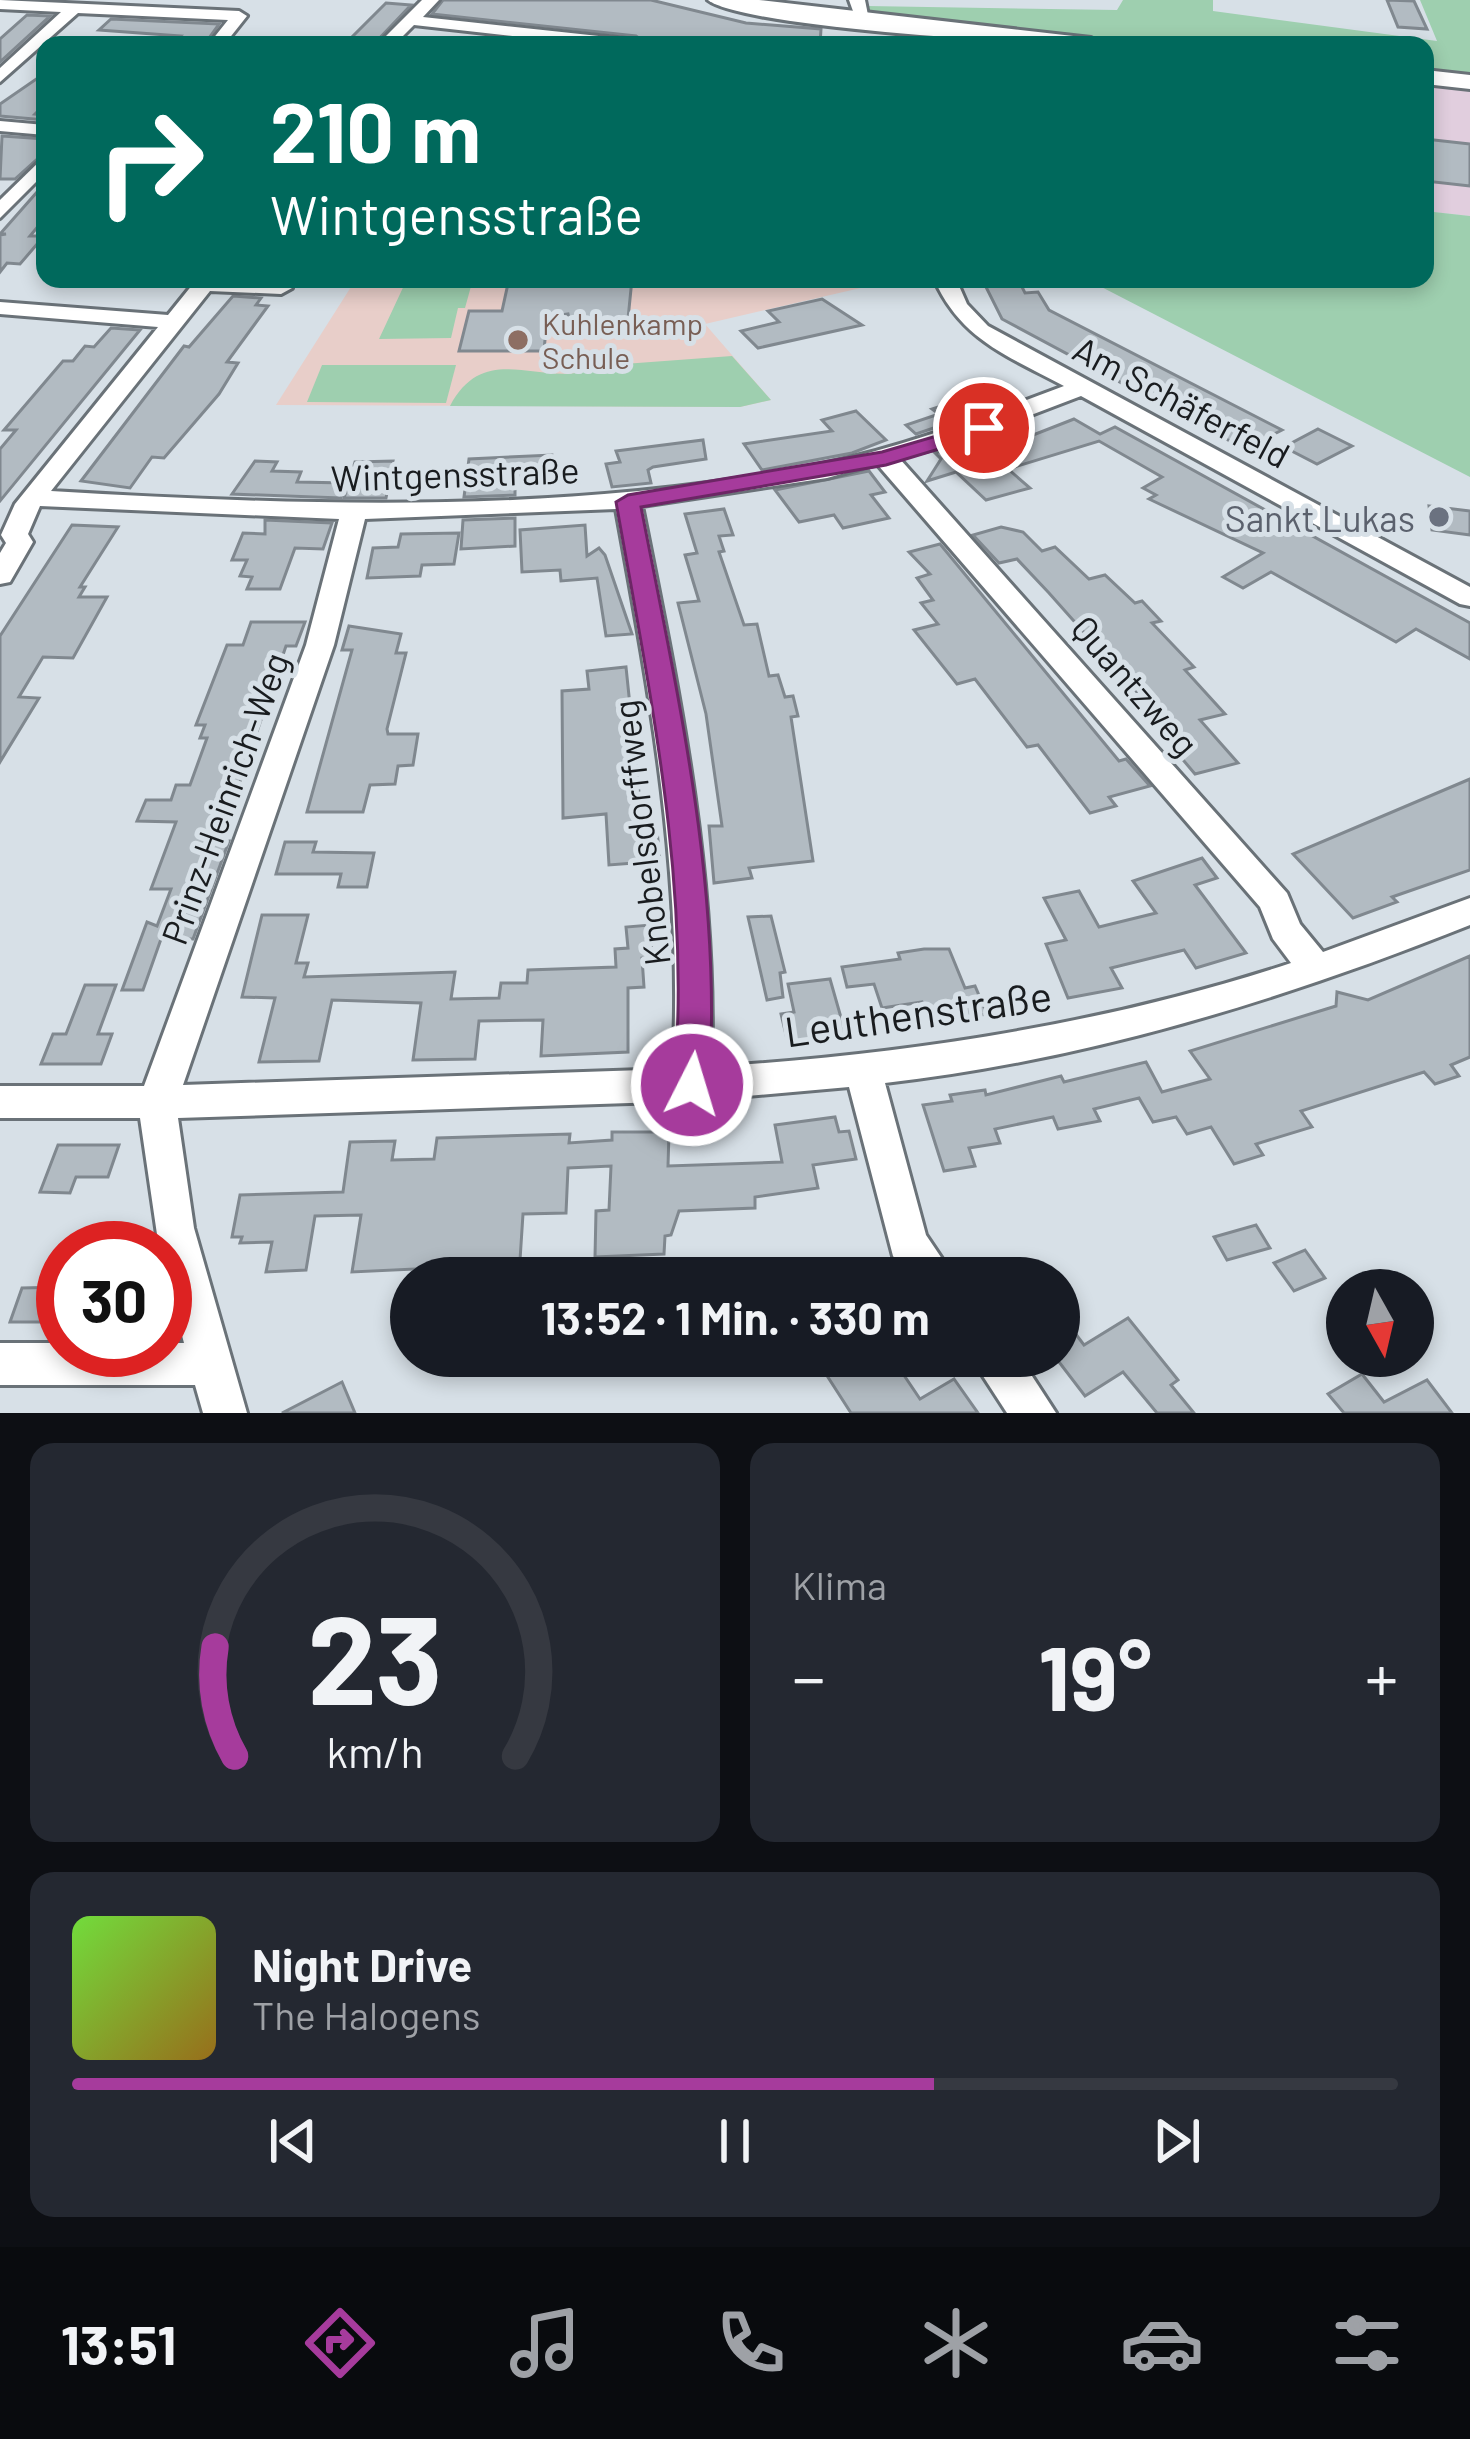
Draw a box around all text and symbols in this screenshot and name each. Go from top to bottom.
text: 210 m [270,79,481,180]
icon: right [72,84,228,240]
text: Wintgensstraße [270,181,643,246]
place label: Kuhlenkamp Schule [542,305,703,375]
street label: Am Schäferfeld [1067,326,1297,476]
marker: Kuhlenkamp Schule [505,327,531,353]
pin [933,377,1035,479]
icon: arrive [951,395,1017,461]
street label: Wintgensstraße [330,447,580,499]
place label: Sankt Lukas [1225,496,1415,539]
marker: Sankt Lukas [1426,504,1452,530]
street label: Quantzweg [1064,606,1208,764]
street label: Prinz-Heinrich-Weg [151,646,297,950]
street label: Knobelsdorffweg [602,698,678,968]
street label: Leuthenstraße [781,969,1055,1055]
position arrow [629,1022,755,1148]
speed limit sign: 30 [36,1221,192,1377]
north arrow [1326,1269,1434,1377]
map controls [1326,1269,1434,1377]
text: 13:52 · 1 Min. · 330 m [540,1290,930,1344]
text: Klima [792,1561,887,1608]
text: 23 [307,1580,443,1730]
text: 19° [1038,1621,1152,1729]
text: − [792,1636,825,1715]
text: + [1365,1636,1398,1715]
text: km/h [326,1724,424,1776]
text: Night Drive [252,1937,472,1991]
text: The Halogens [252,1991,481,2038]
icon: previous [260,2108,326,2174]
icon: pause [702,2108,768,2174]
icon: next [1144,2108,1210,2174]
icon: directions [298,2301,382,2385]
icon: music [503,2301,587,2385]
icon: phone [709,2301,793,2385]
icon: climate [914,2301,998,2385]
icon: car [1120,2301,1204,2385]
icon: filters [1325,2301,1409,2385]
text: 13:51 [61,2311,176,2376]

